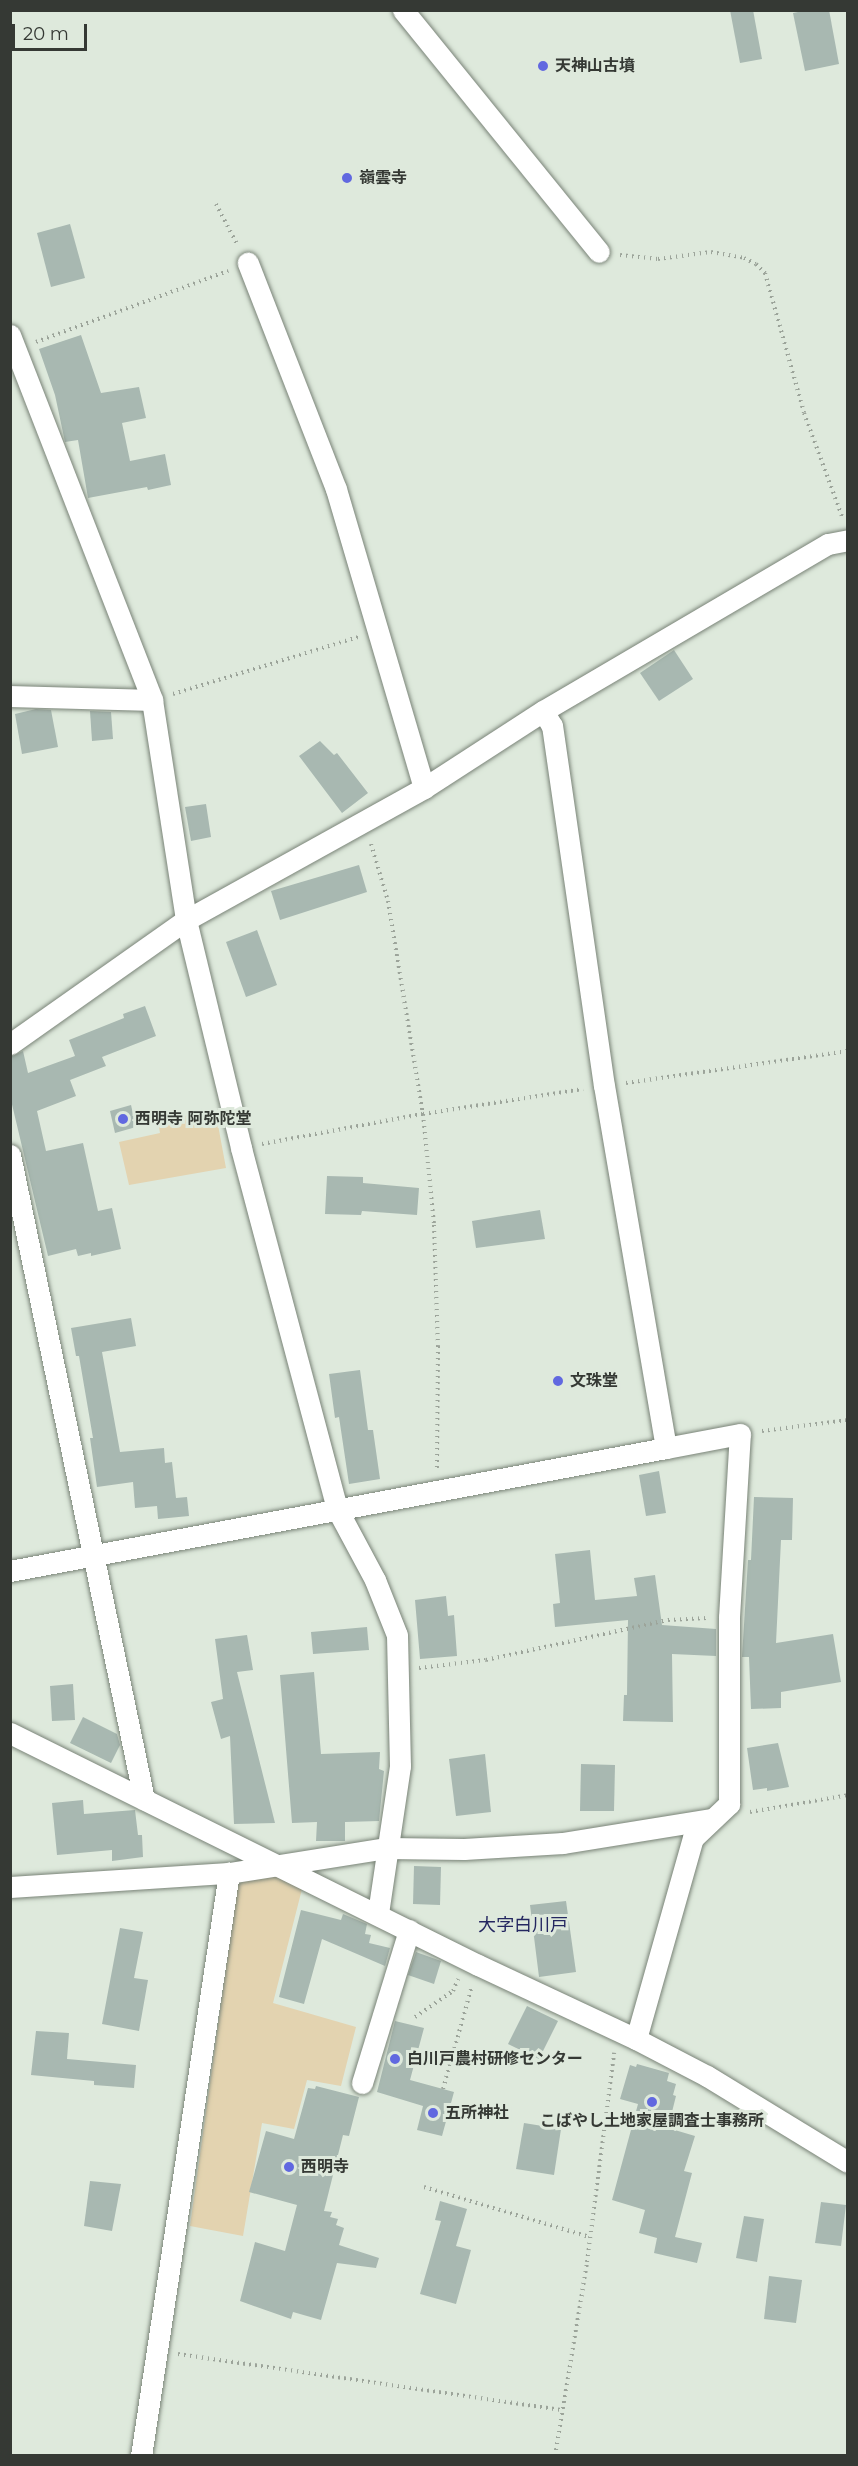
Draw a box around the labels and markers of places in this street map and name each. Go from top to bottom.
place label: 天神山古墳 [555,56,635,76]
marker: 天神山古墳 [536,59,550,73]
place label: 嶺雲寺 [359,168,407,188]
marker: 嶺雲寺 [340,171,354,185]
place label: 西明寺 阿弥陀堂 [135,1109,252,1129]
marker: 西明寺 阿弥陀堂 [116,1112,130,1126]
place label: 文珠堂 [570,1371,618,1391]
marker: 文珠堂 [551,1374,565,1388]
place label: 白川戸農村研修センター [407,2049,583,2069]
marker: 白川戸農村研修センター [388,2052,402,2066]
marker: こばやし土地家屋調査士事務所 [645,2095,659,2109]
place label: 五所神社 [445,2103,509,2123]
marker: 五所神社 [426,2106,440,2120]
place label: こばやし土地家屋調査士事務所 [540,2111,764,2131]
place label: 西明寺 [301,2157,349,2177]
marker: 西明寺 [282,2160,296,2174]

